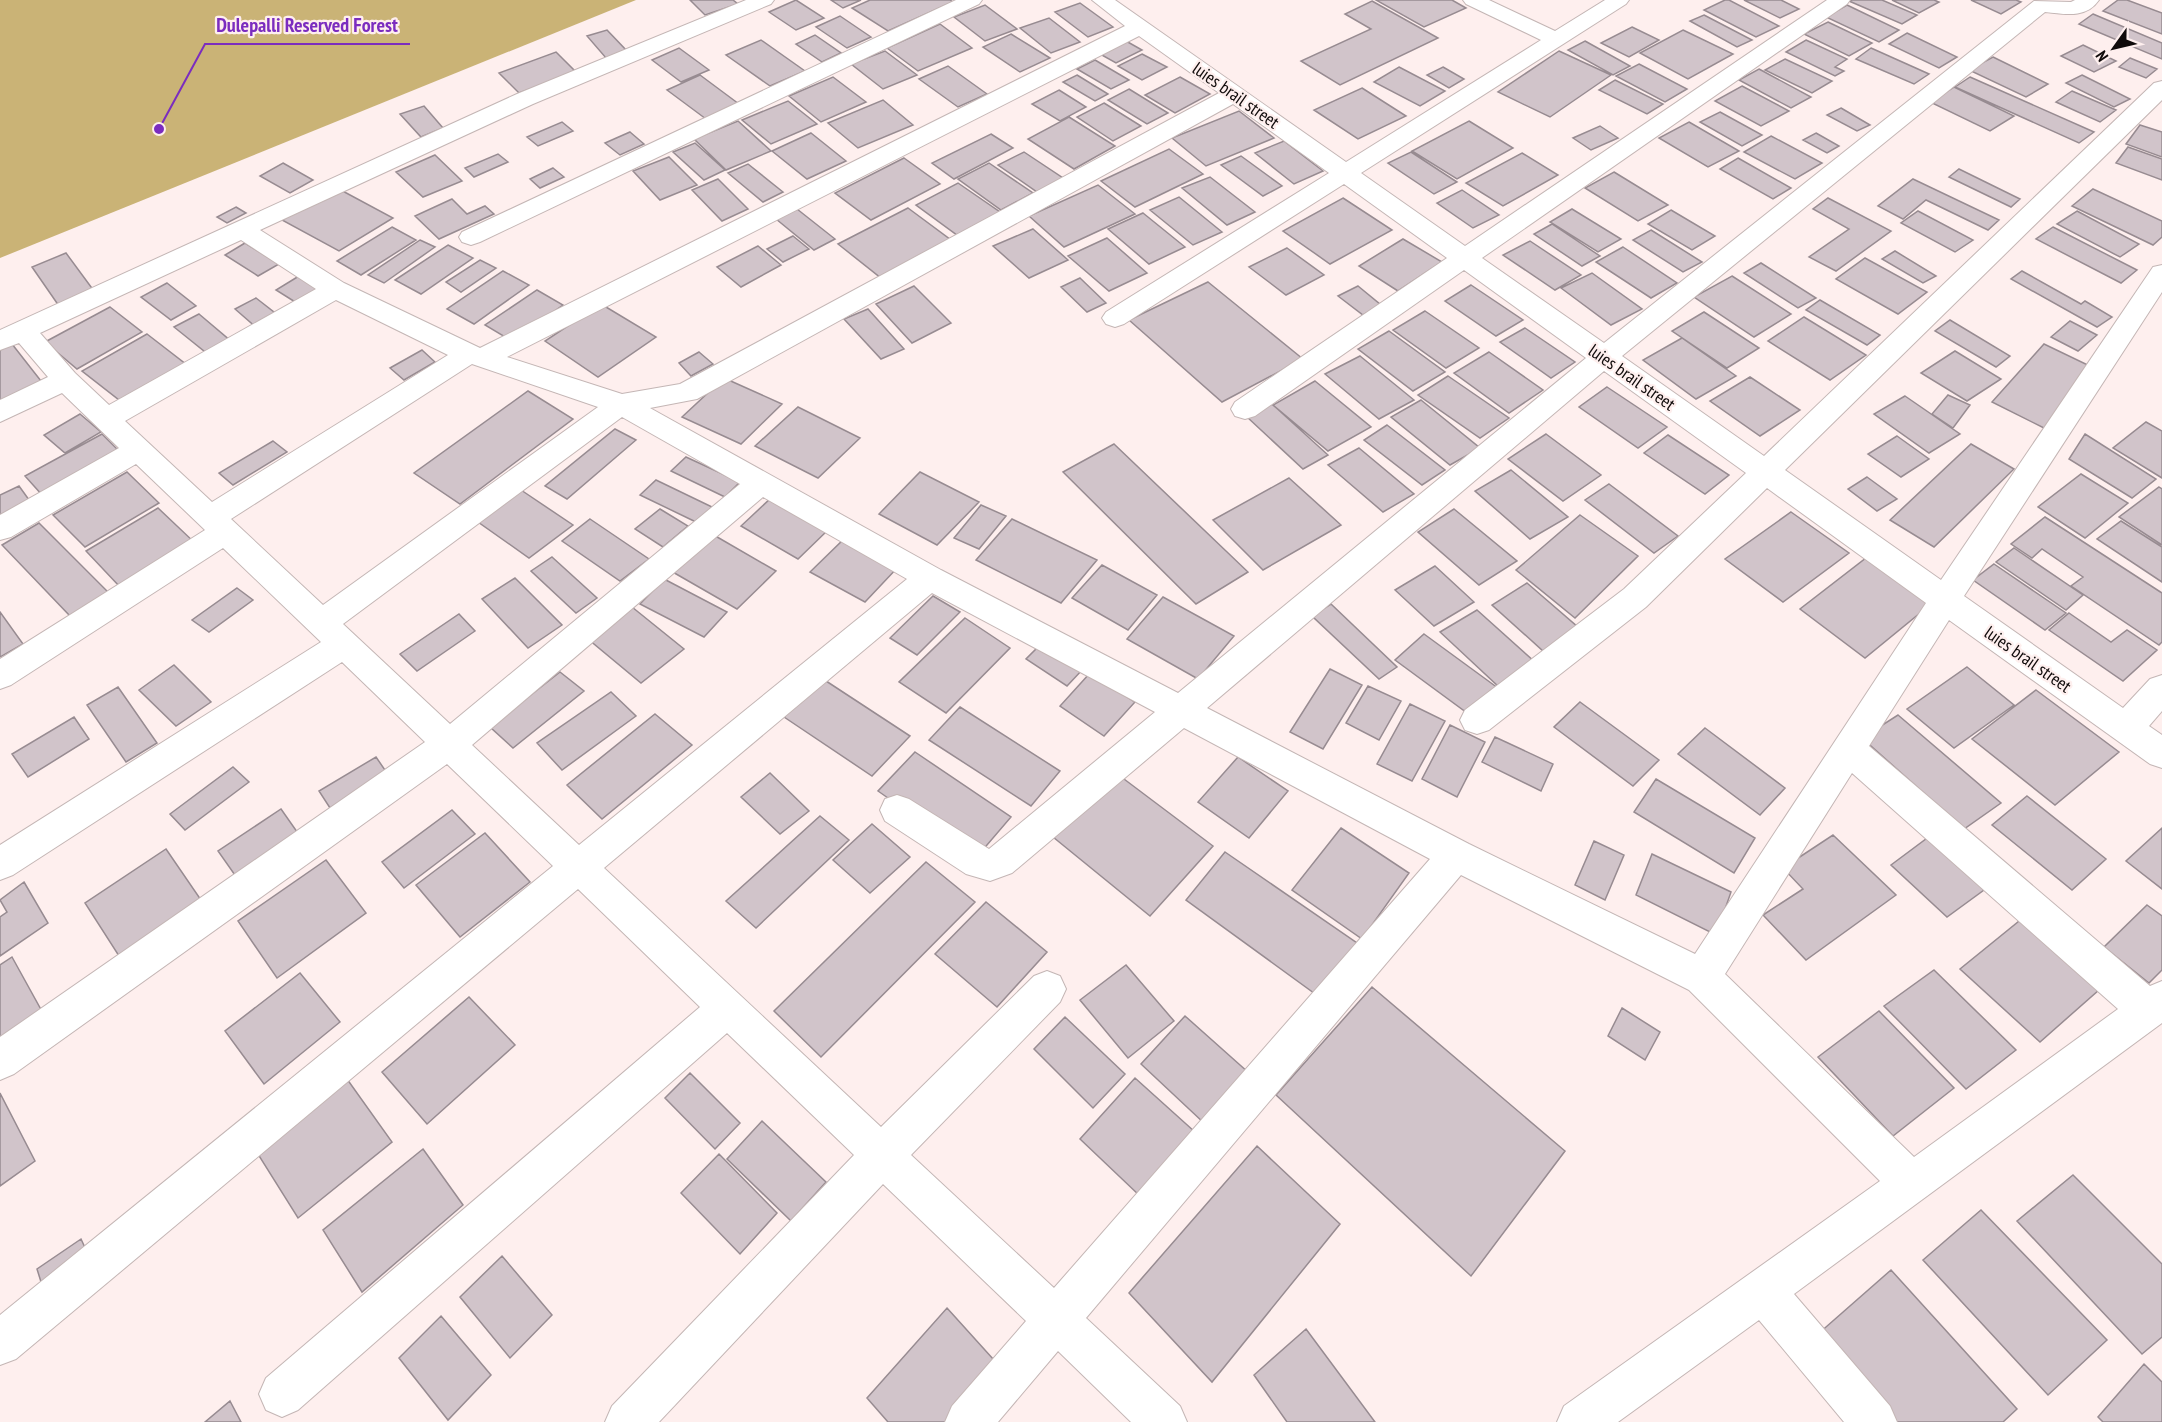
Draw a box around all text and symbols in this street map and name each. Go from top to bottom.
callout: Dulepalli Reserved Forest [205,6,410,44]
text: Dulepalli Reserved Forest [216,12,398,38]
north arrow [2084,18,2144,78]
text: N [2091,47,2112,66]
street label: luies brail street [1188,57,1284,133]
street label: luies brail street [1584,339,1680,415]
street label: luies brail street [1980,621,2076,697]

